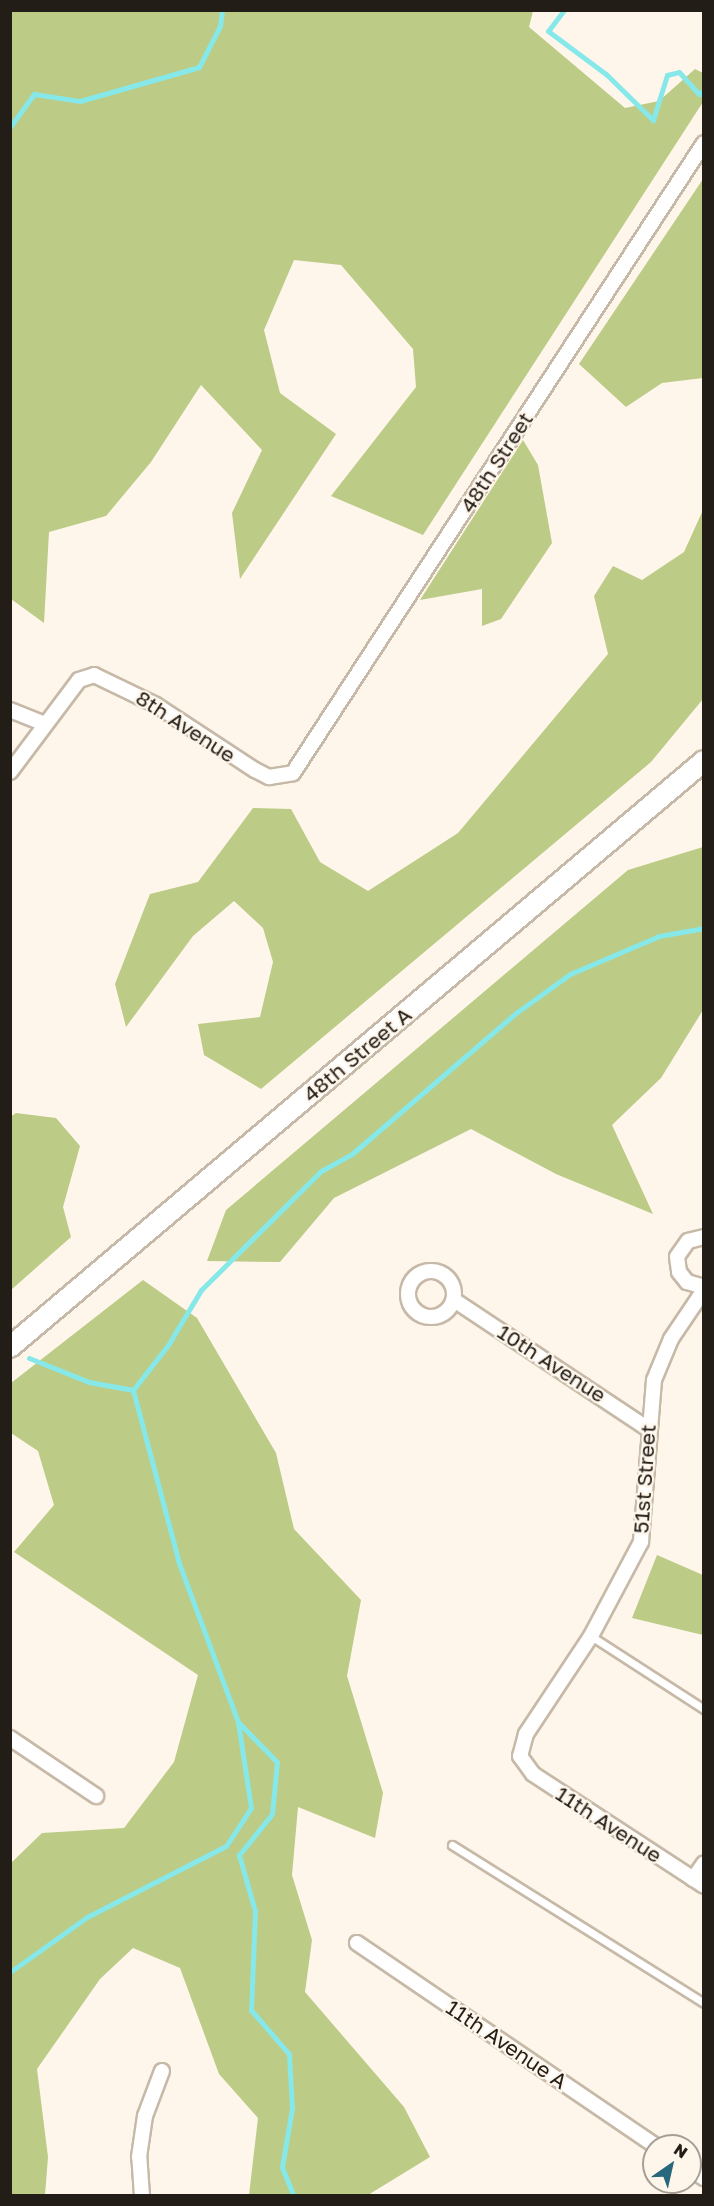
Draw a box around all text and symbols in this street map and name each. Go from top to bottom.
street label: 48th Street [454,407,538,517]
street label: 8th Avenue [132,685,240,767]
street label: 48th Street A [298,1001,416,1107]
street label: 10th Avenue [493,1319,611,1407]
street label: 51st Street [628,1424,660,1534]
street label: 11th Avenue [551,1780,667,1868]
street label: 11th Avenue A [442,1994,572,2094]
north arrow [642,2134,702,2194]
text: N [670,2139,692,2162]

